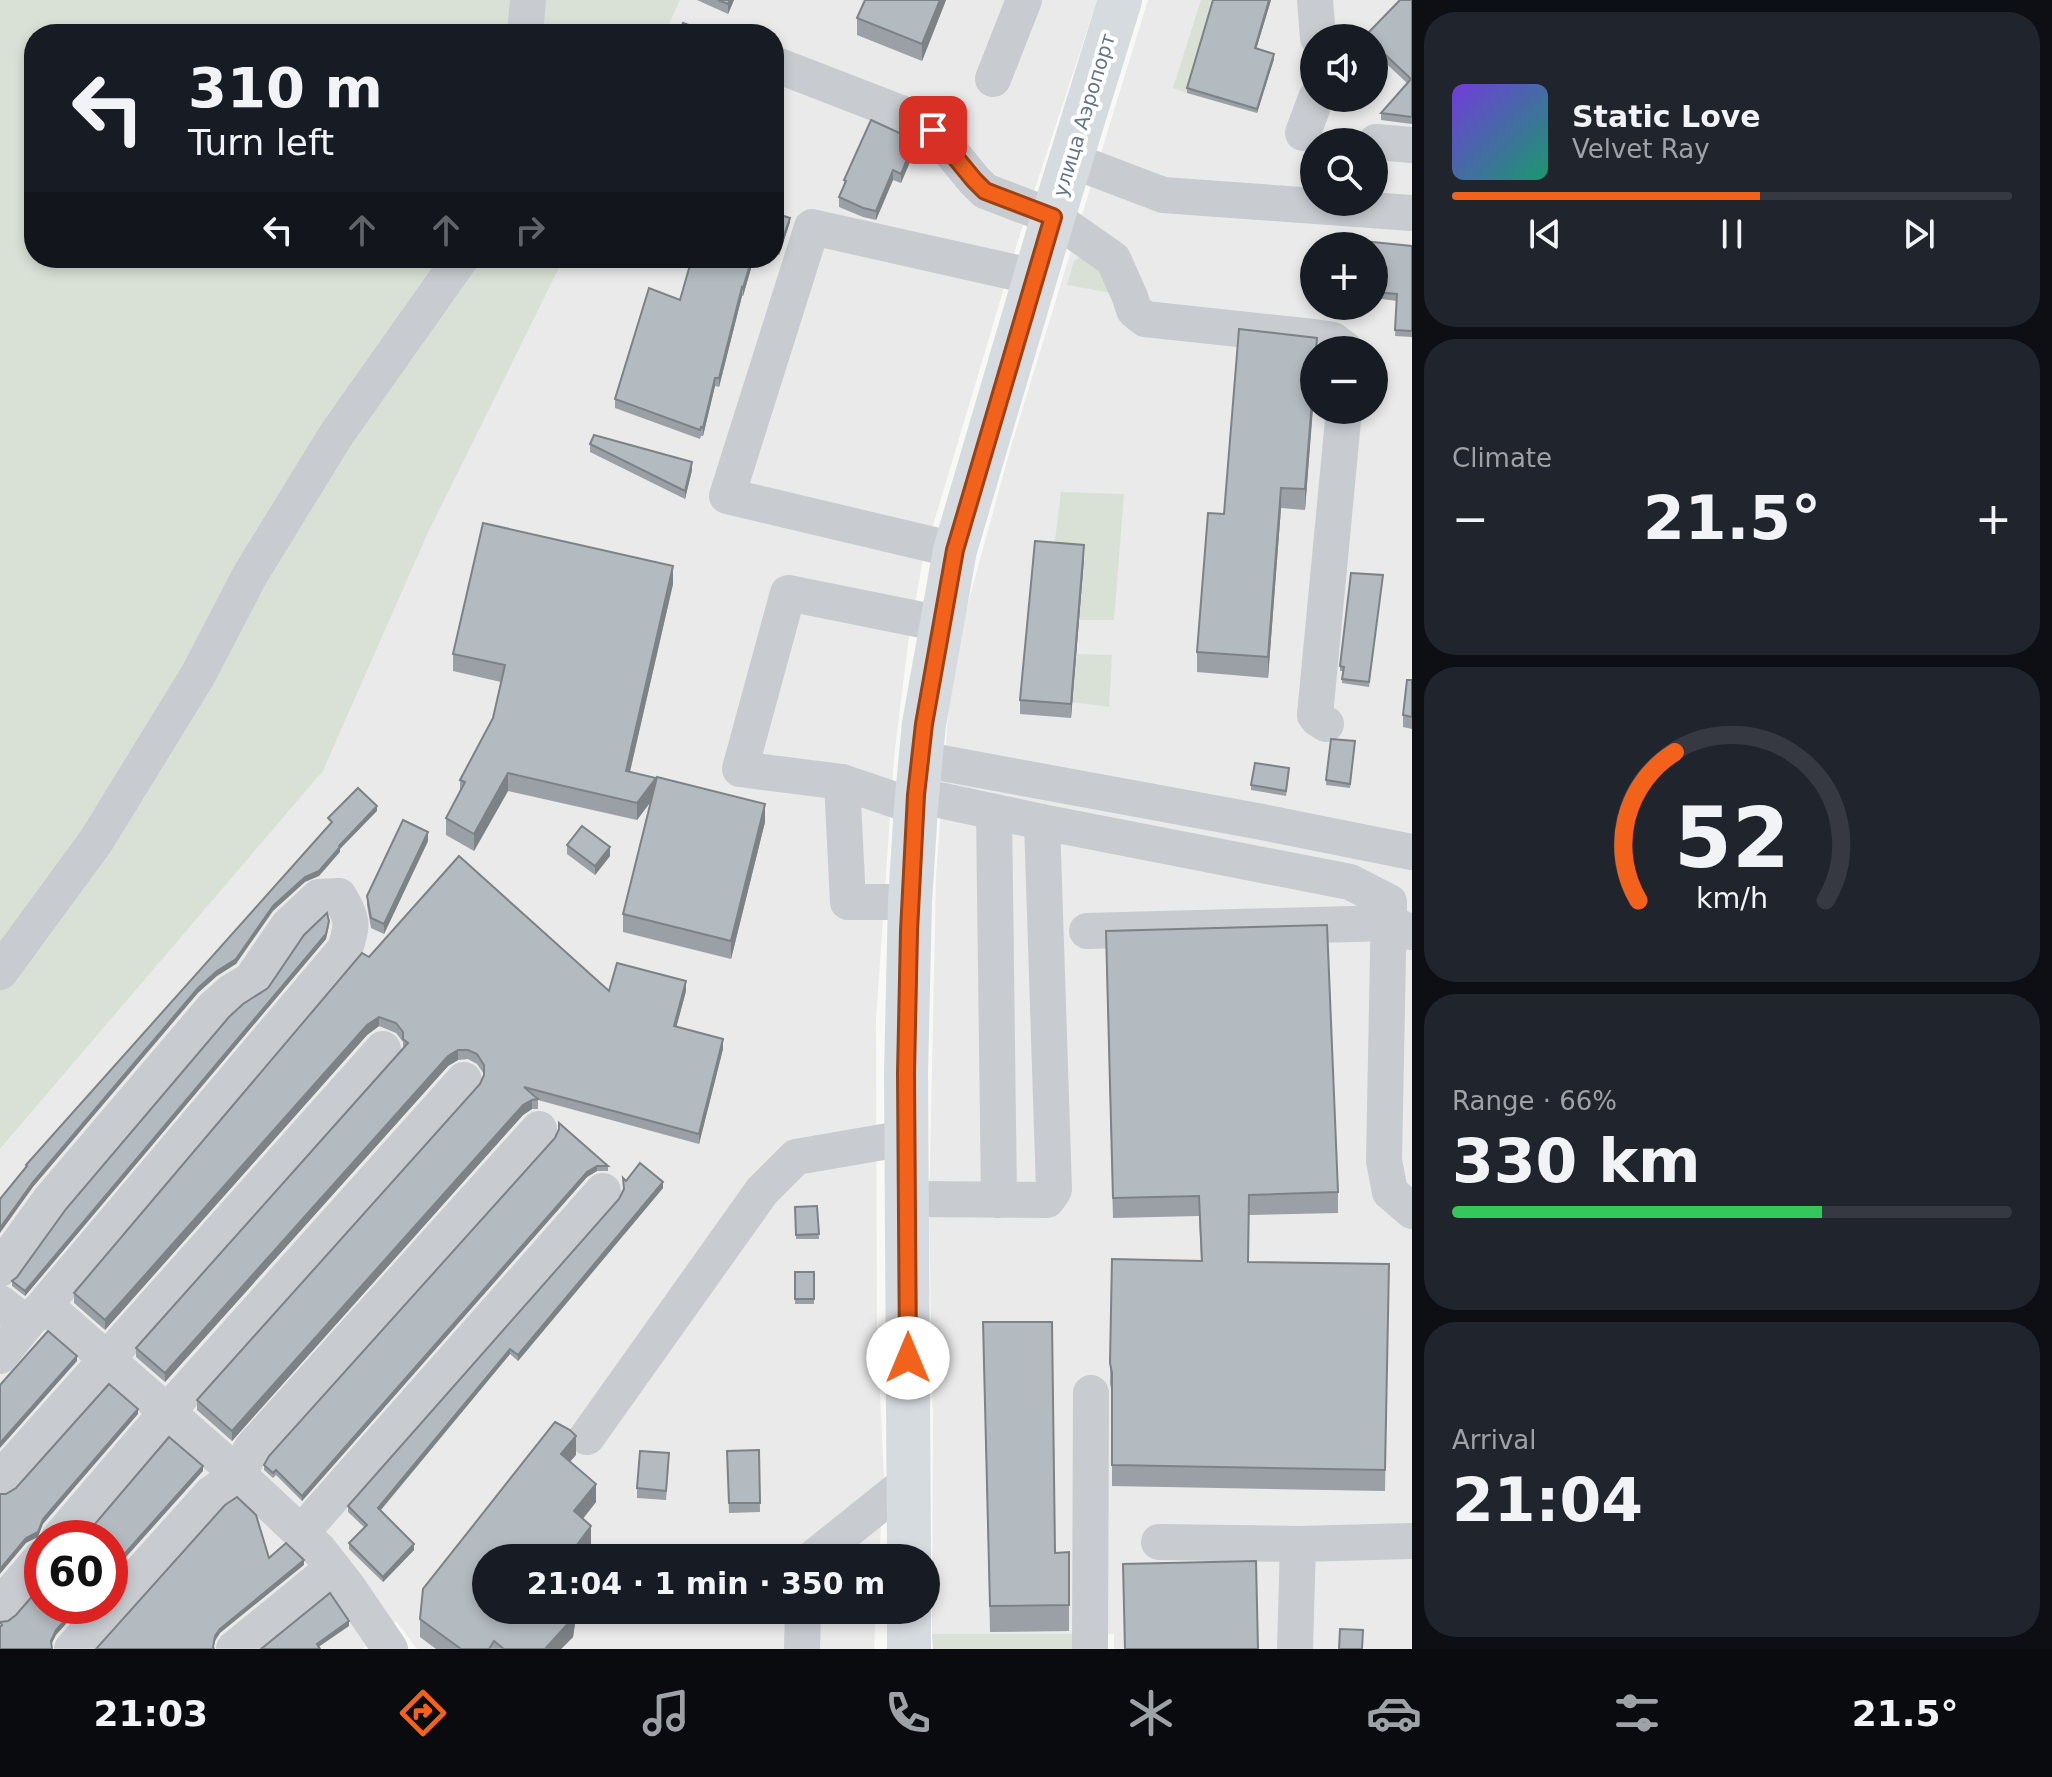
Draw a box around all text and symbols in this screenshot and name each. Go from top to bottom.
map controls [1300,24,1388,424]
button: sound [1300,24,1388,112]
street label: улица Аэропорт [1048,30,1120,199]
text: 310 m [188,55,383,120]
icon: left [56,56,160,160]
pin [899,96,967,164]
text: Static Love [1572,99,1761,134]
icon: arrive [911,108,955,152]
text: Turn left [188,122,334,163]
button: search [1300,128,1388,216]
text: Velvet Ray [1572,134,1710,164]
icon: left [256,208,300,252]
icon: ahead [340,208,384,252]
icon: ahead [424,208,468,252]
icon: right [508,208,552,252]
icon: previous [1523,212,1567,256]
icon: pause [1710,212,1754,256]
icon: next [1897,212,1941,256]
button: + [1300,232,1388,320]
button: − [1300,336,1388,424]
text: Climate [1452,443,1552,473]
text: 21.5° [1643,483,1821,553]
text: − [1452,493,1489,544]
text: + [1975,493,2012,544]
text: 52 [1674,789,1790,886]
text: km/h [1696,881,1768,915]
text: Range · 66% [1452,1086,1617,1116]
text: 330 km [1452,1126,1701,1196]
position arrow [866,1316,950,1400]
text: Arrival [1452,1425,1536,1455]
text: 21:04 [1452,1465,1643,1535]
speed limit sign: 60 [24,1520,128,1624]
text: 21:04 · 1 min · 350 m [527,1566,885,1601]
icon: directions [395,1685,451,1741]
icon: music [638,1685,694,1741]
icon: phone [880,1685,936,1741]
icon: climate [1123,1685,1179,1741]
icon: car [1366,1685,1422,1741]
icon: filters [1609,1685,1665,1741]
text: 21:03 [93,1693,208,1734]
text: 21.5° [1852,1693,1959,1734]

